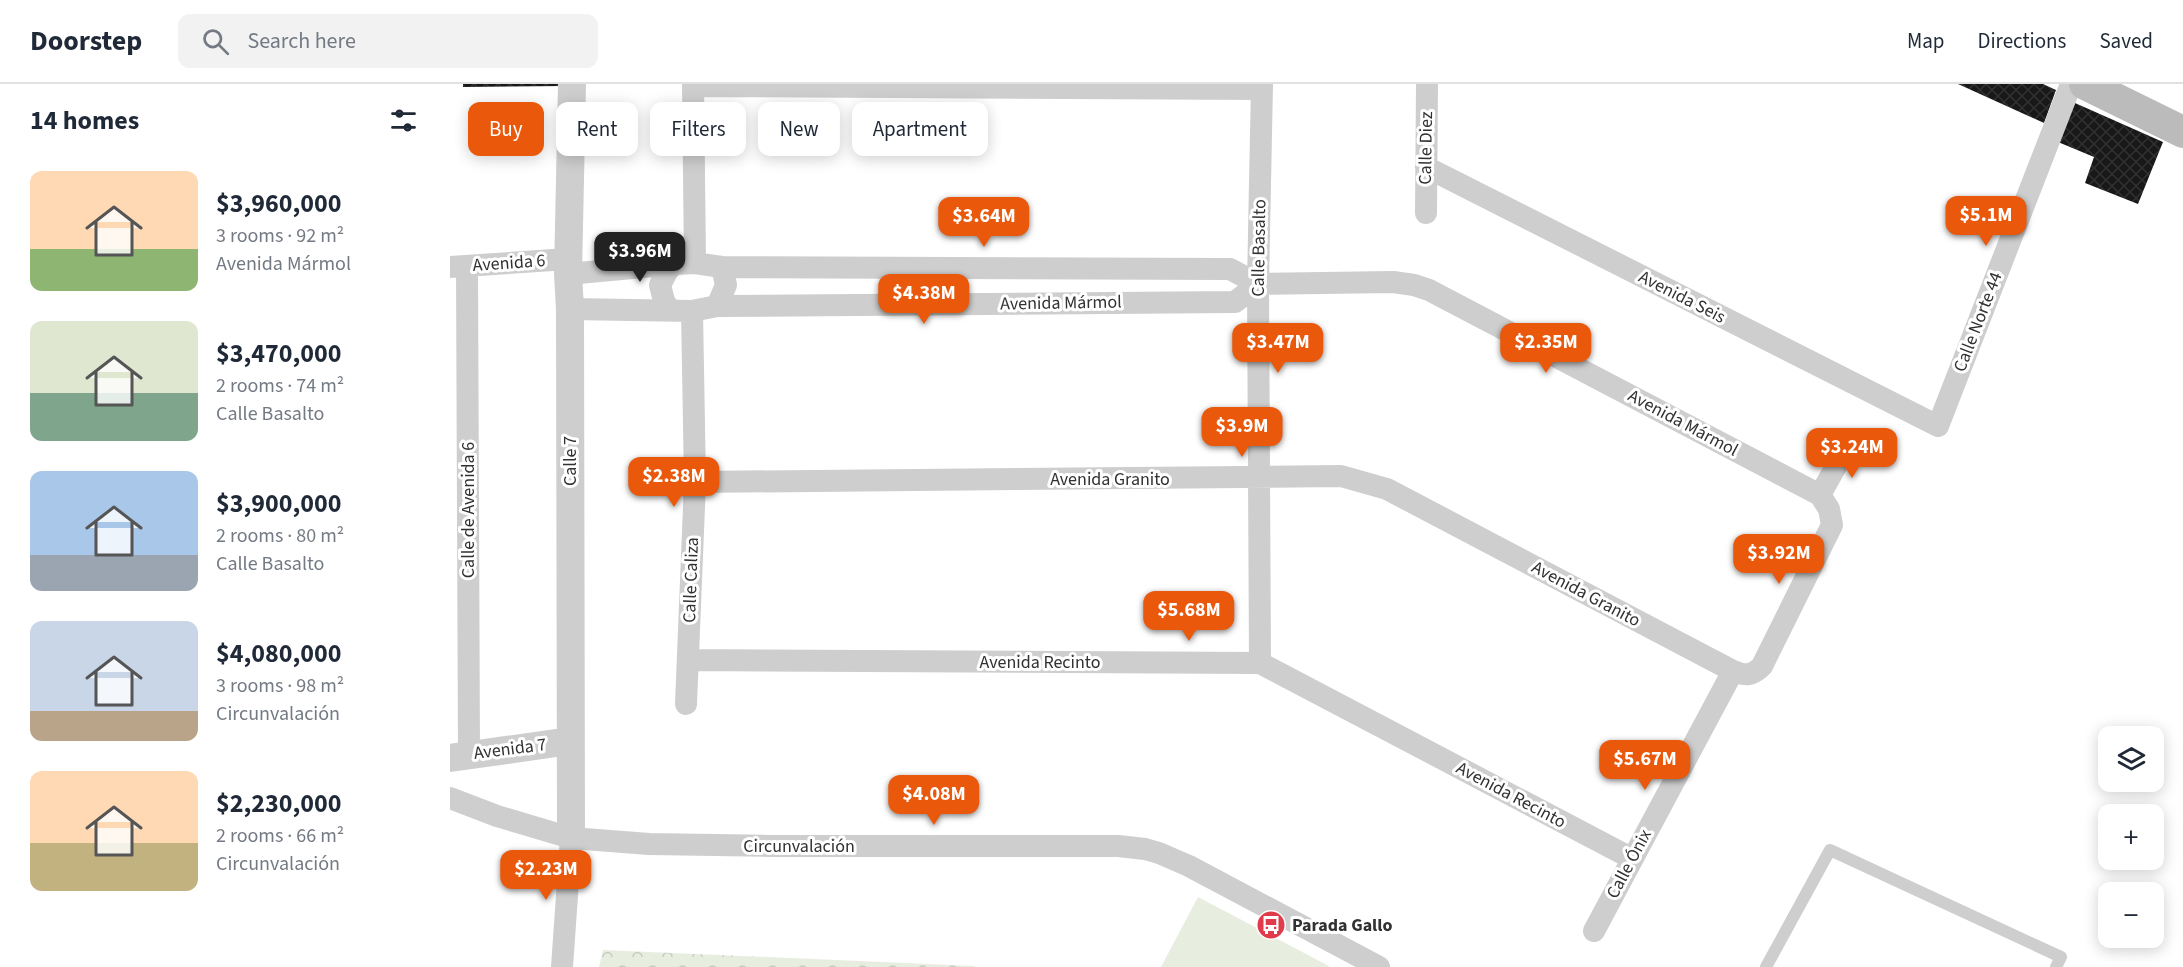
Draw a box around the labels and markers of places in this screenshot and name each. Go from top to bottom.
pin: $5.1M [1944,196,2028,247]
pin: $3.64M [935,197,1033,248]
pin: $3.96M [591,232,689,283]
pin: $4.38M [875,274,973,325]
pin: $3.47M [1229,323,1327,374]
pin: $2.35M [1497,323,1595,374]
pin: $3.9M [1200,407,1284,458]
pin: $3.24M [1803,428,1901,479]
pin: $2.38M [625,457,723,508]
pin: $3.92M [1730,534,1828,585]
pin: $5.68M [1140,591,1238,642]
pin: $5.67M [1596,740,1694,791]
pin: $4.08M [885,775,983,826]
pin: $2.23M [497,850,595,901]
bus stop icon: Parada Gallo [1255,909,1287,941]
place label: Parada Gallo [1292,913,1392,938]

